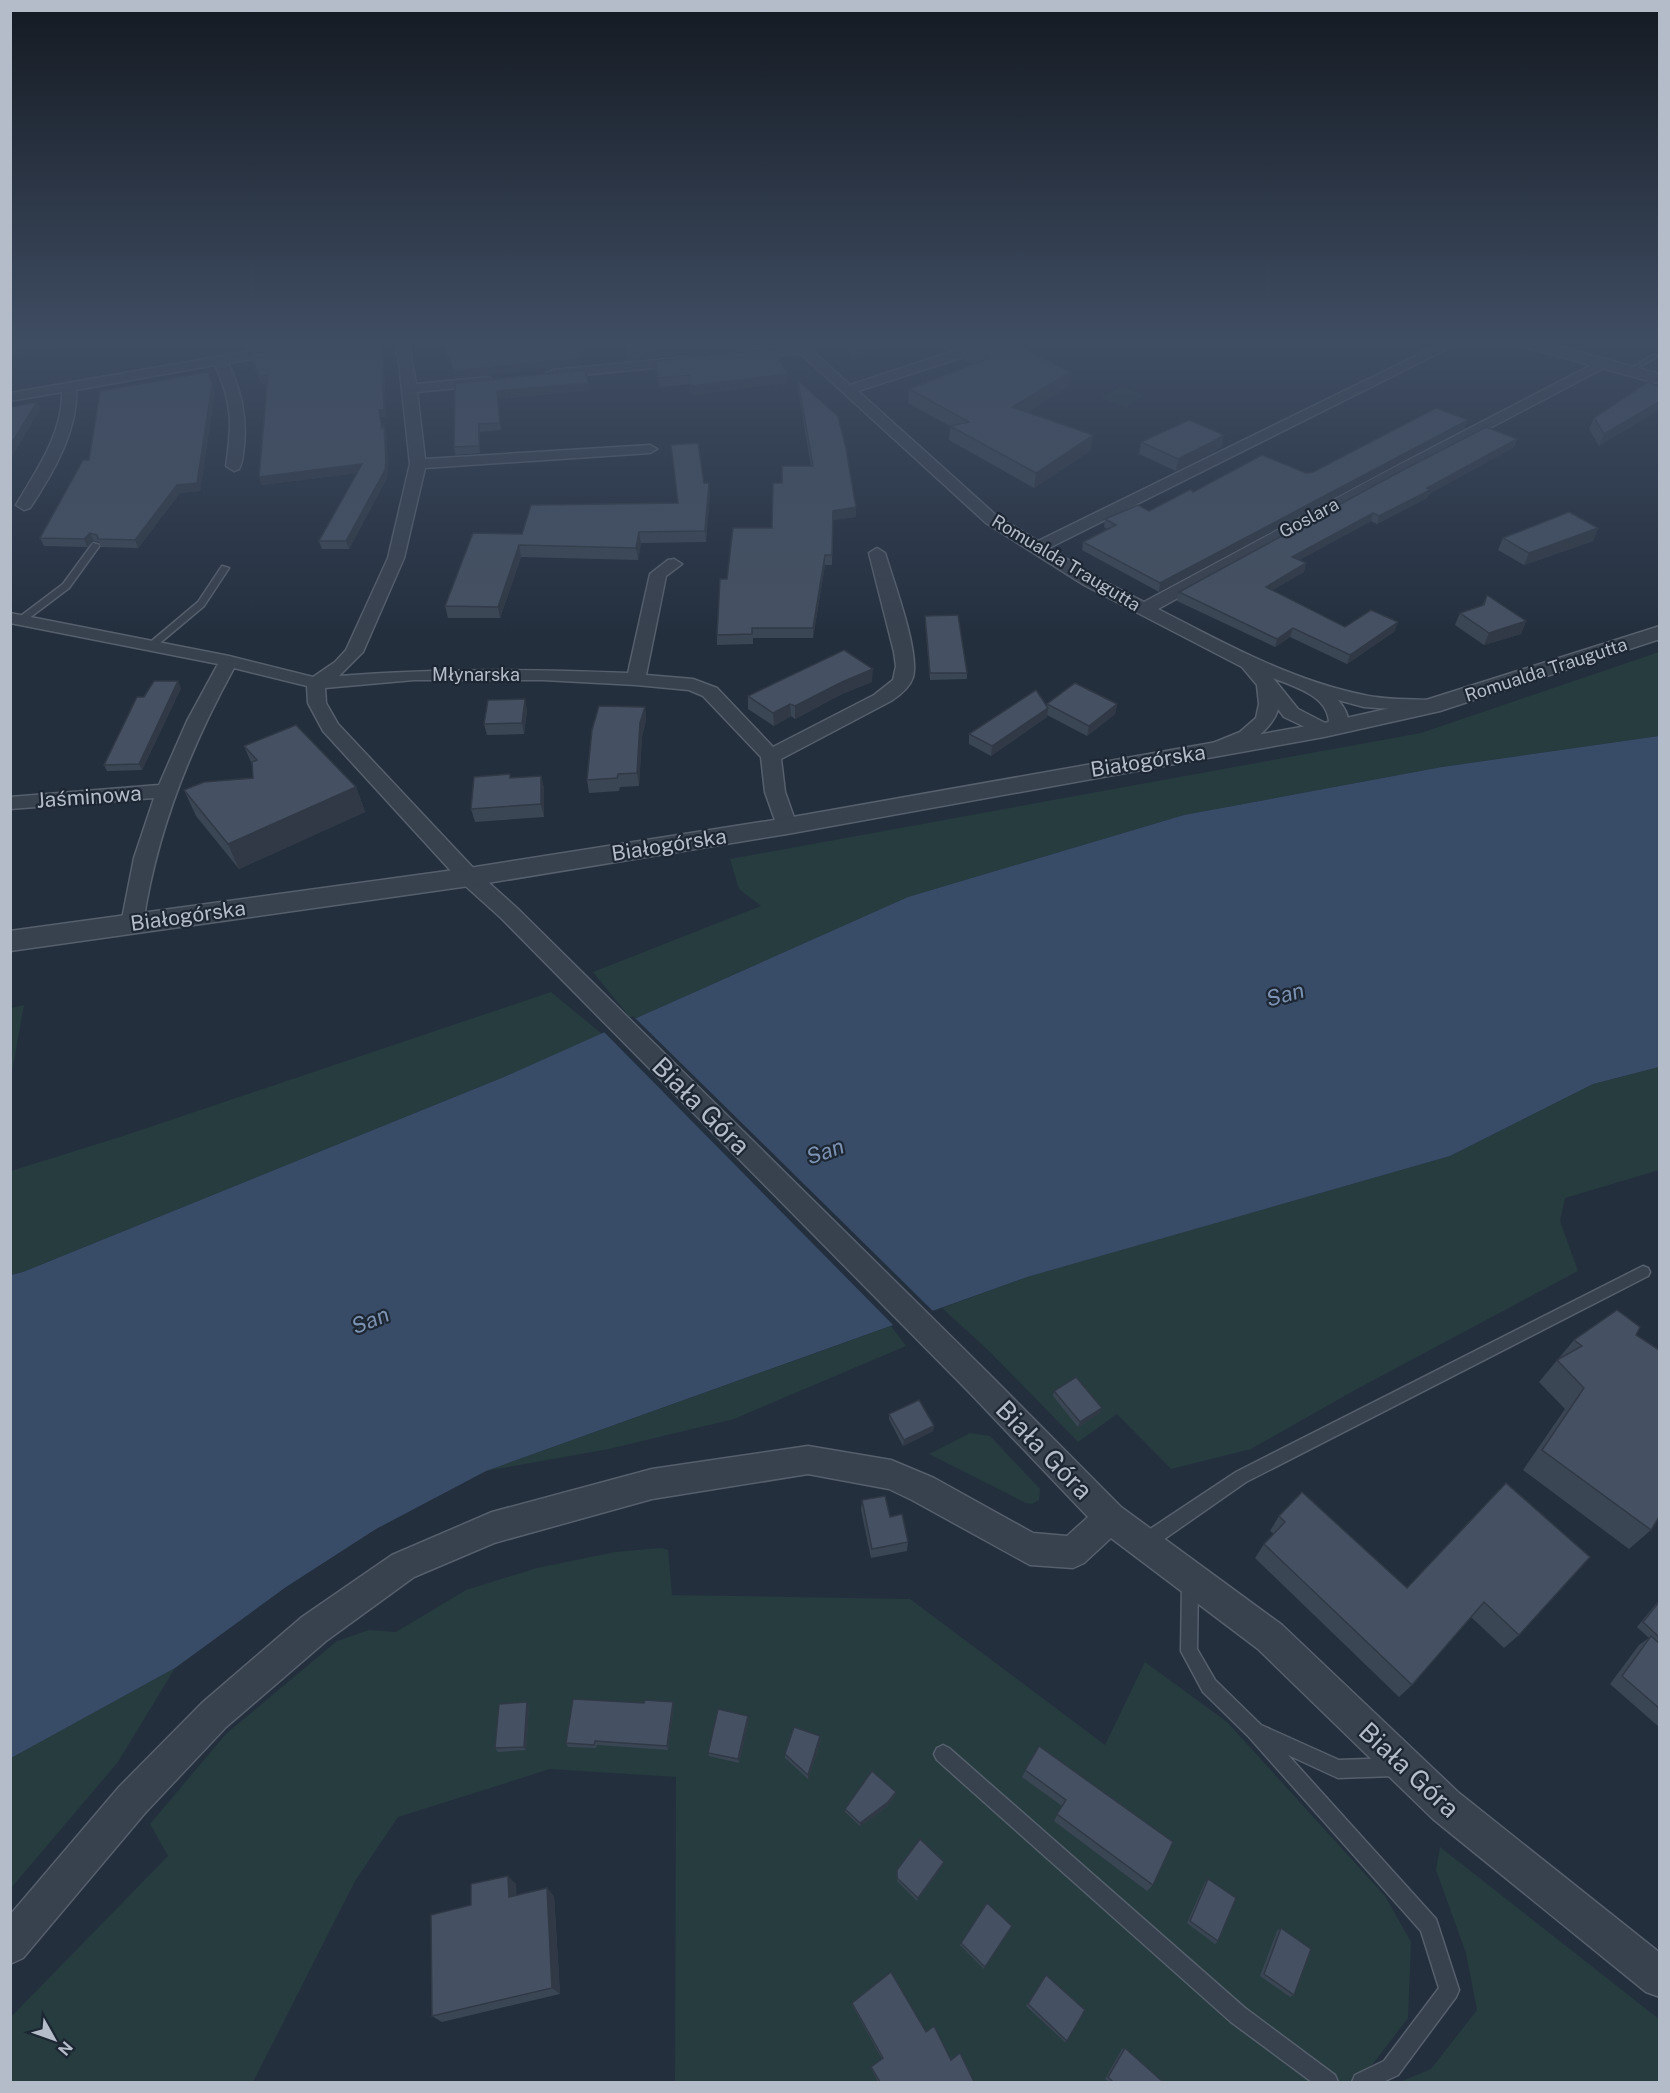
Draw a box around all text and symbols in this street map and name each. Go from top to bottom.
street label: Goslara [1275,493,1342,542]
street label: Romualda Traugutta [988,510,1144,615]
street label: Romualda Traugutta [1462,633,1630,706]
street label: Młynarska [432,664,520,685]
street label: Białogórska [1089,739,1207,782]
street label: Jaśminowa [36,780,142,813]
street label: Białogórska [610,823,728,866]
street label: Białogórska [129,895,247,936]
water label: San [1263,976,1307,1012]
street label: Biała Góra [646,1050,757,1161]
water label: San [803,1132,847,1170]
water label: San [347,1301,393,1339]
street label: Biała Góra [990,1394,1099,1506]
street label: Biała Góra [1353,1715,1466,1824]
north arrow [24,2009,84,2069]
text: N [54,2037,76,2059]

